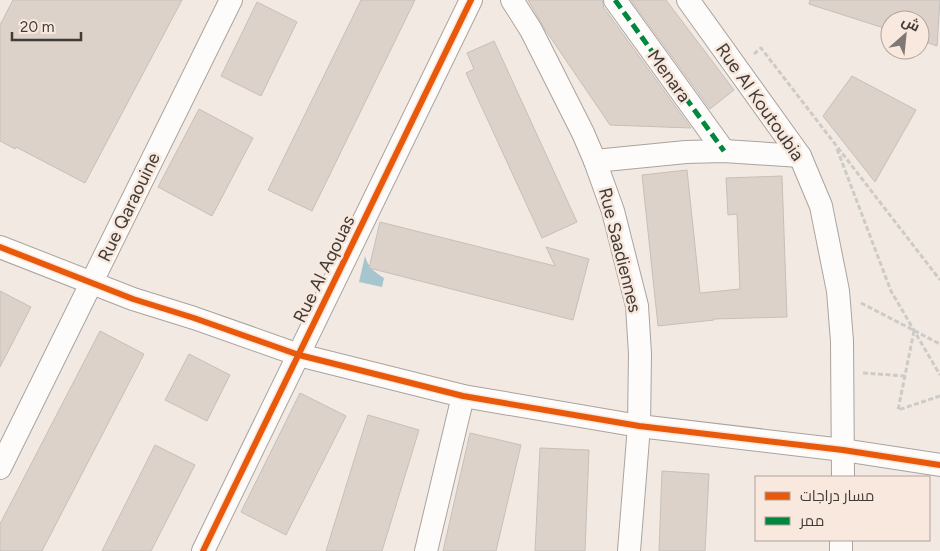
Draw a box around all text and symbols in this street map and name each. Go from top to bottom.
scale bar [12,10,81,42]
north arrow [880,10,930,60]
text: ش [899,12,923,36]
text: 20 m [20,18,54,36]
street label: Rue Al Koutoubia [711,39,809,165]
street label: Menara [643,45,695,107]
street label: Rue Qaraouine [93,149,165,265]
street label: Rue Saadiennes [594,185,646,315]
street label: Rue Al Aqouas [289,212,359,326]
legend [755,476,930,541]
text: مسار دراجات [800,487,874,505]
text: ممر [799,512,824,530]

